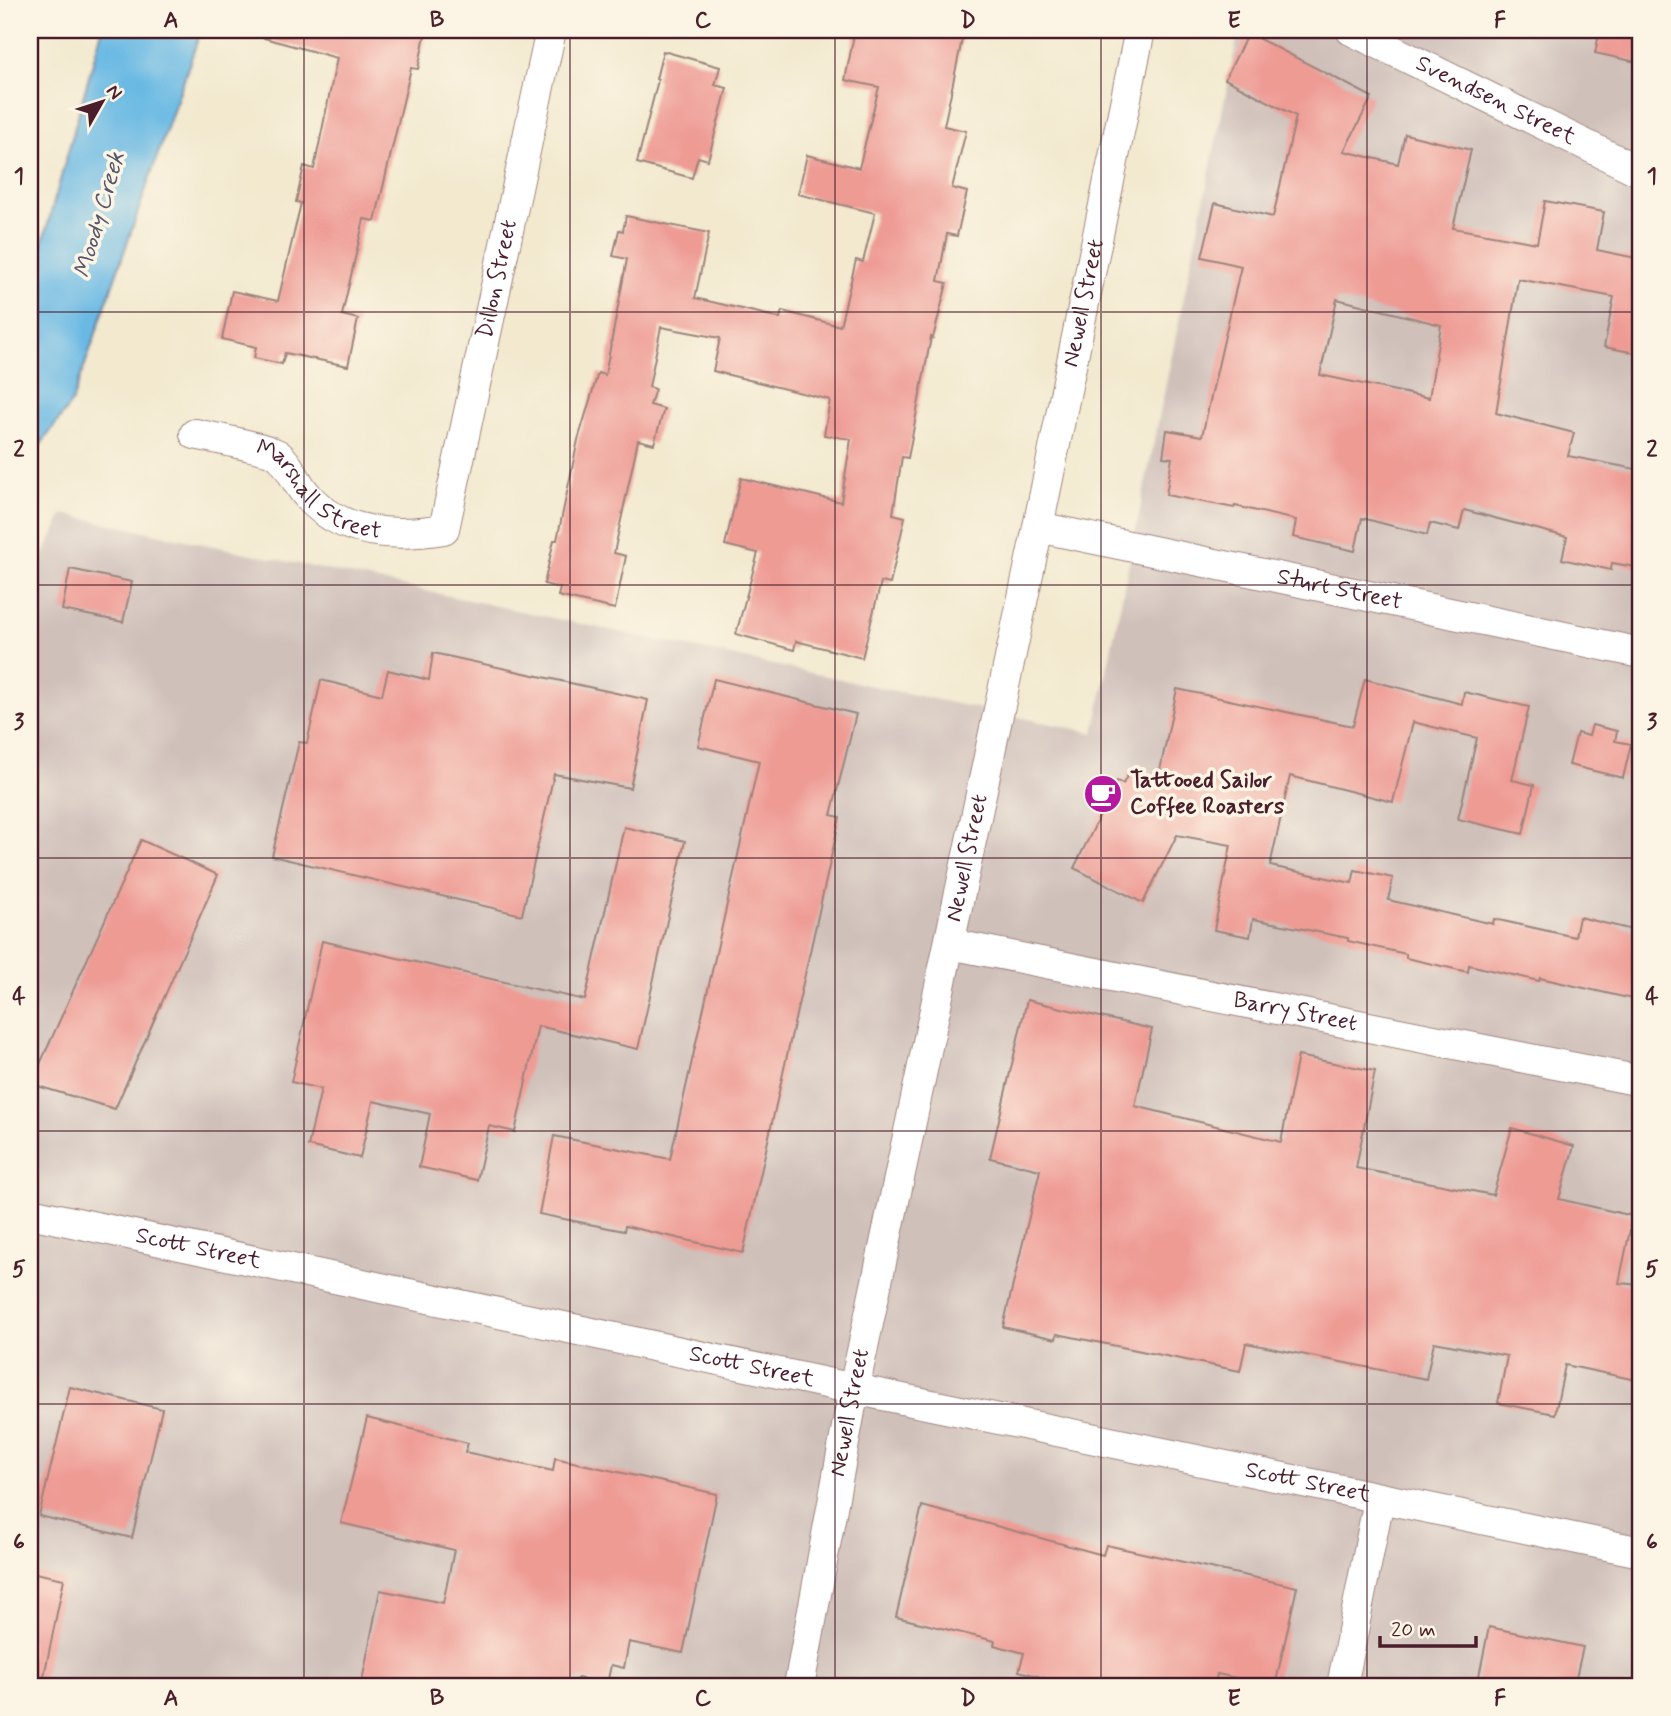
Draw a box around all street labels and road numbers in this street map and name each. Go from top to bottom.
street label: Svendsen Street [1411,49,1581,153]
street label: Dillon Street [470,217,525,342]
street label: Newell Street [1056,236,1112,370]
street label: Marshall Street [253,433,383,547]
street label: Sturt Street [1274,562,1405,618]
street label: Newell Street [939,791,996,925]
street label: Barry Street [1231,986,1360,1039]
street label: Scott Street [133,1221,264,1277]
street label: Scott Street [686,1339,818,1395]
street label: Newell Street [823,1346,877,1479]
street label: Scott Street [1242,1455,1374,1511]

